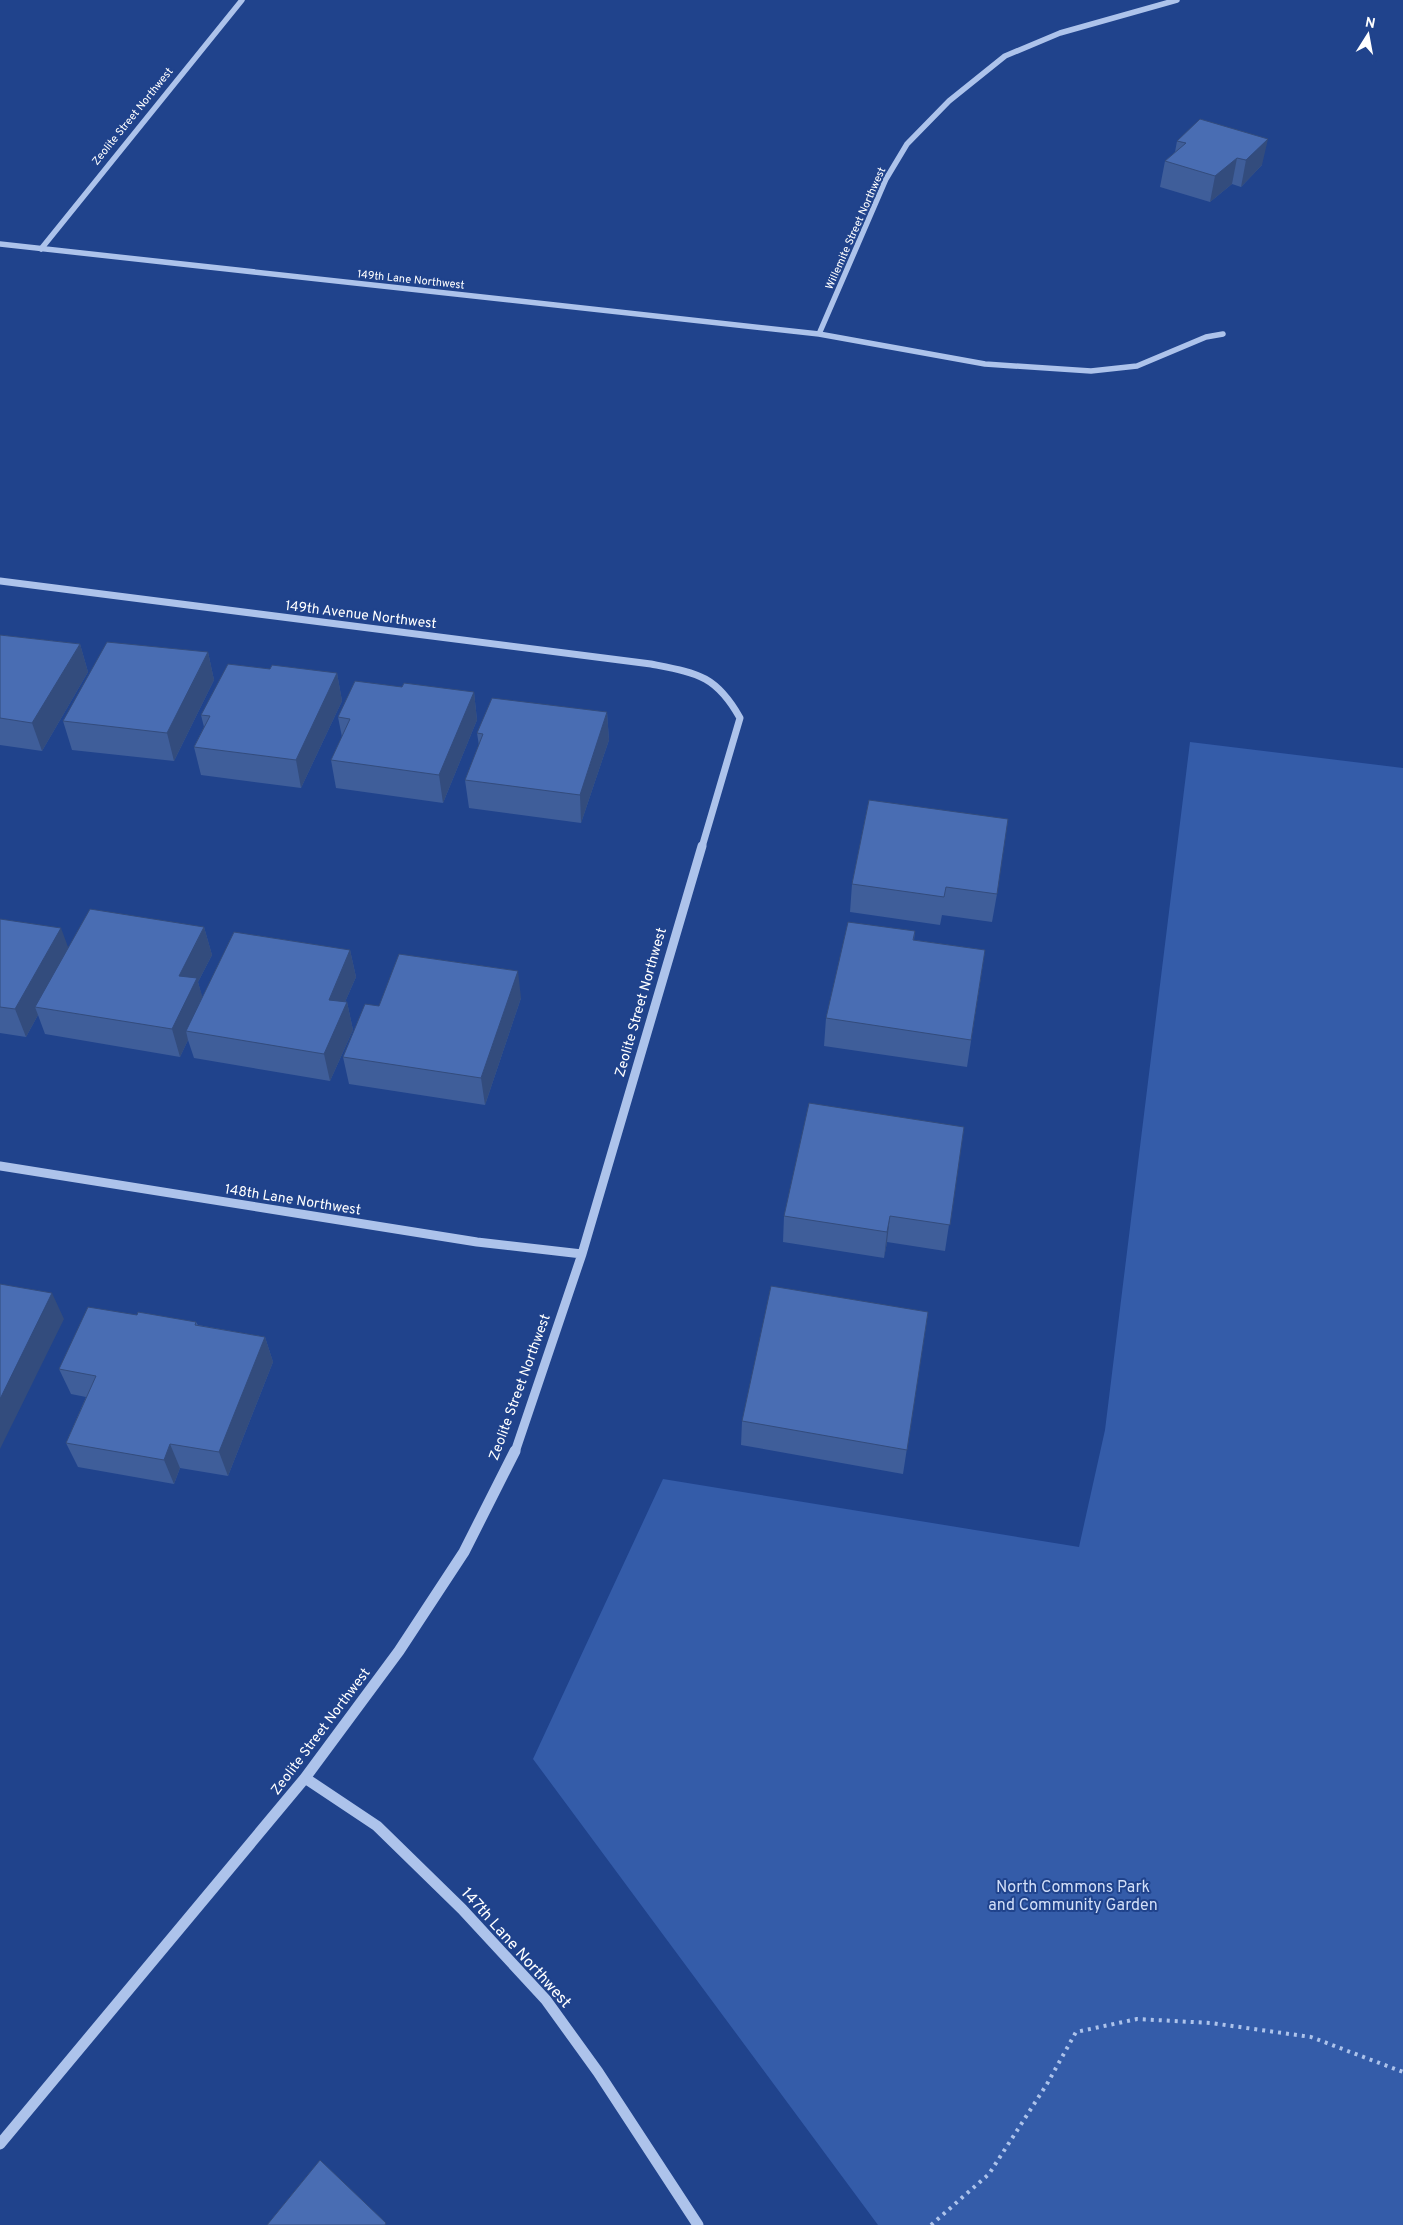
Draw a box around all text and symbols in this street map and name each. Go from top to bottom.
north arrow [1343,10,1393,60]
text: N [1364,14,1377,33]
street label: Zeolite Street Northwest [89,65,176,168]
street label: Willemite Street Northwest [823,165,889,292]
street label: 149th Lane Northwest [357,267,465,293]
street label: 149th Avenue Northwest [284,598,438,633]
street label: Zeolite Street Northwest [612,926,671,1079]
street label: 148th Lane Northwest [224,1181,362,1220]
street label: Zeolite Street Northwest [486,1312,555,1463]
street label: Zeolite Street Northwest [268,1665,374,1799]
park label: North Commons Park and Community Garden [988,1878,1158,1916]
street label: 147th Lane Northwest [456,1884,575,2013]

